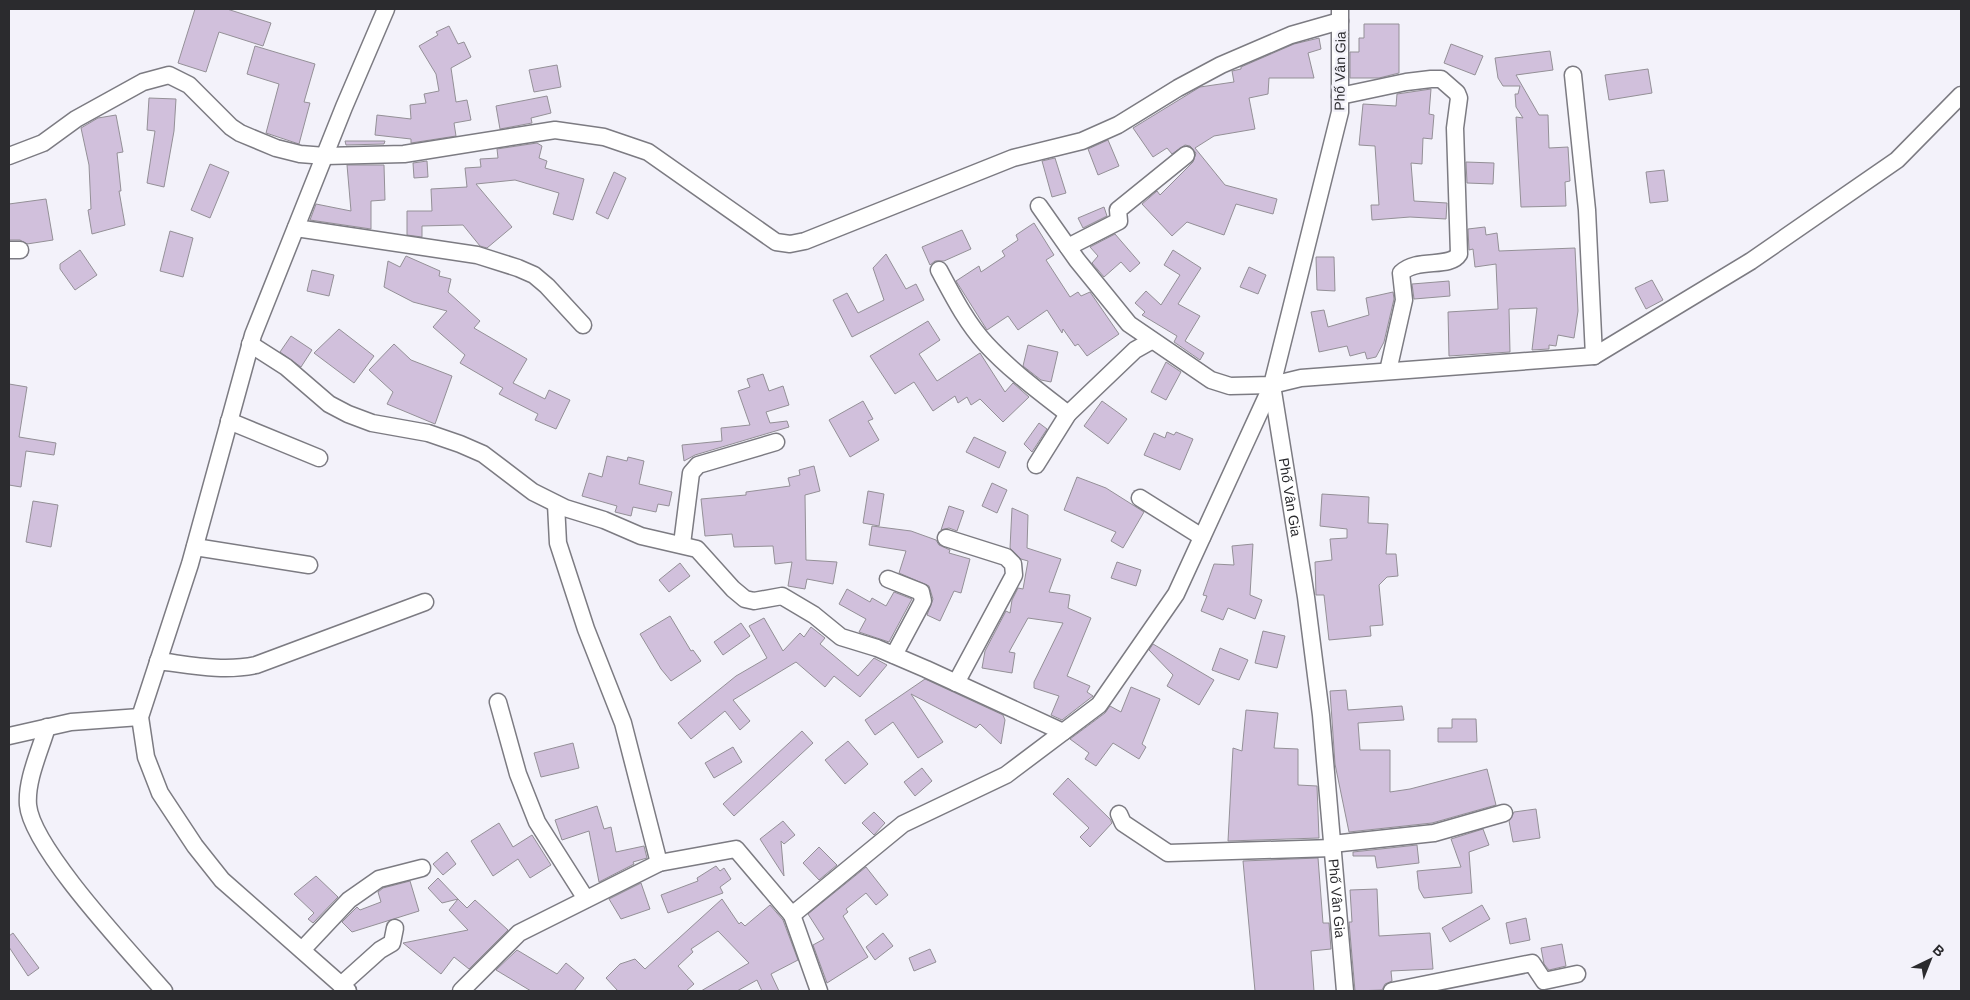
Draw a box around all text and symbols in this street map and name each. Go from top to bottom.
street label: Phố Vân Gia [1331,31,1349,111]
street label: Phố Vân Gia [1276,457,1304,538]
street label: Phố Vân Gia [1326,858,1348,939]
north arrow [1905,935,1955,985]
text: B [1930,941,1948,960]

